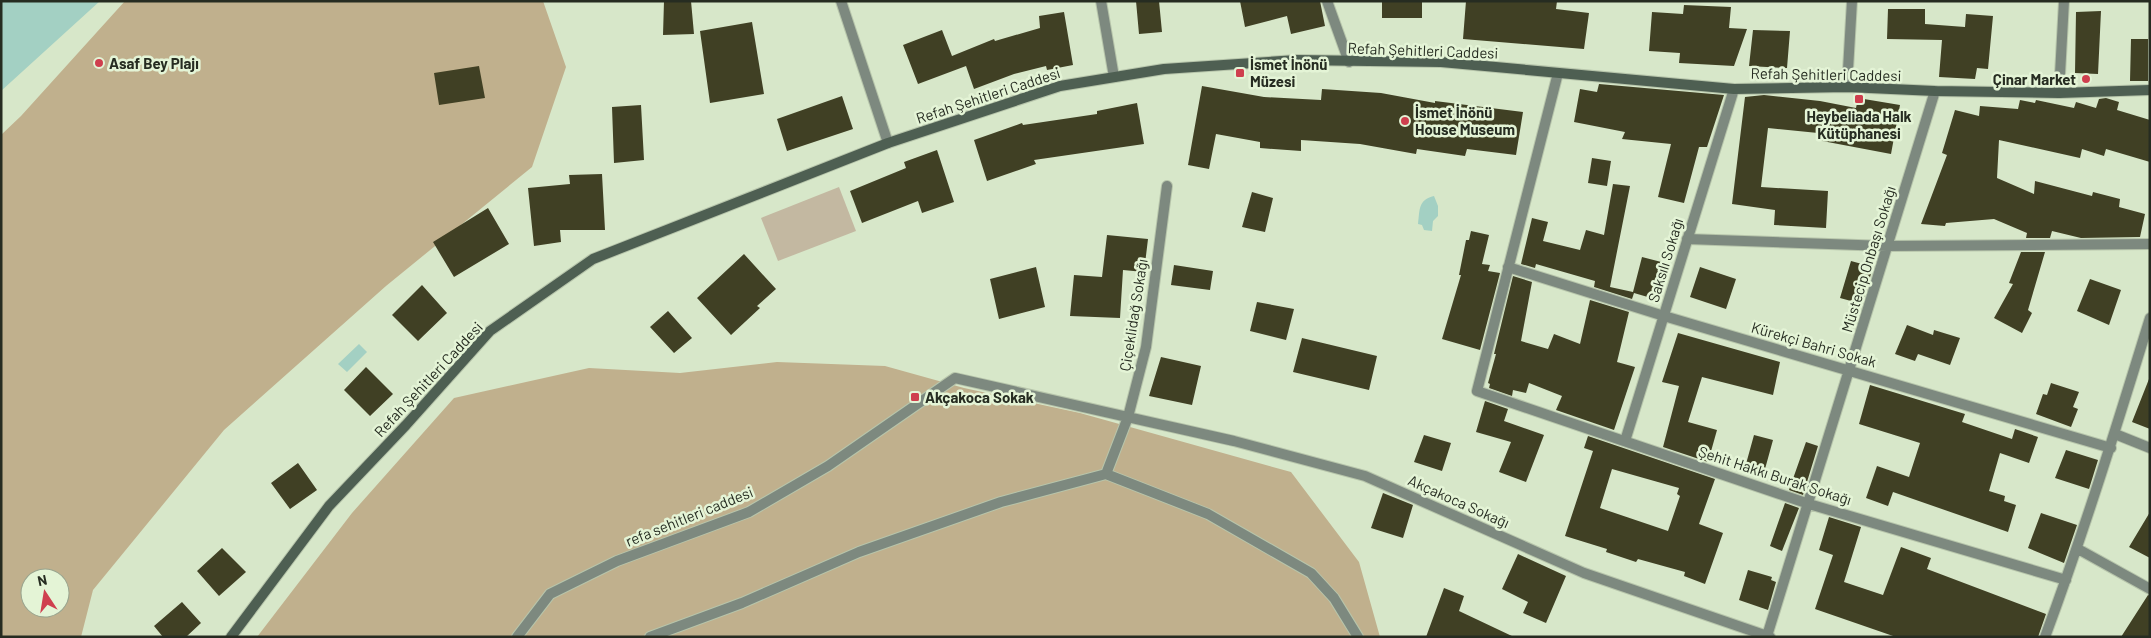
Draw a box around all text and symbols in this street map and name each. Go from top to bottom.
street label: Refah Şehitleri Caddesi [1347,38,1499,62]
place label: Asaf Bey Plajı [109,54,199,72]
place label: İsmet İnönü Müzesi [1250,55,1327,90]
marker: Asaf Bey Plajı [93,57,105,69]
street label: Refah Şehitleri Caddesi [914,63,1062,127]
street label: Refah Şehitleri Caddesi [1751,64,1901,84]
marker: İsmet İnönü Müzesi [1234,67,1246,79]
place label: Çinar Market [1993,70,2076,88]
marker: Çinar Market [2080,73,2092,85]
marker: Heybeliada Halk Kütüphanesi [1853,93,1865,105]
place label: İsmet İnönü House Museum [1415,103,1515,138]
place label: Heybeliada Halk Kütüphanesi [1806,107,1912,142]
marker: İsmet İnönü House Museum [1399,115,1411,127]
street label: Müstecip Onbaşı Sokağı [1837,184,1899,334]
street label: Saksılı Sokağı [1644,216,1686,304]
street label: Çiçeklidağ Sokağı [1115,258,1151,372]
street label: Refah Şehitleri Caddesi [370,318,486,440]
street label: Kürekçi Bahri Sokak [1749,318,1879,371]
place label: Akçakoca Sokak [925,388,1034,406]
marker: Akçakoca Sokak [909,391,921,403]
street label: Şehit Hakkı Burak Sokağı [1696,442,1854,508]
street label: Akçakoca Sokağı [1406,471,1512,531]
street label: refa sehitleri caddesi [623,482,755,550]
north arrow [20,568,70,618]
text: N [36,571,49,589]

